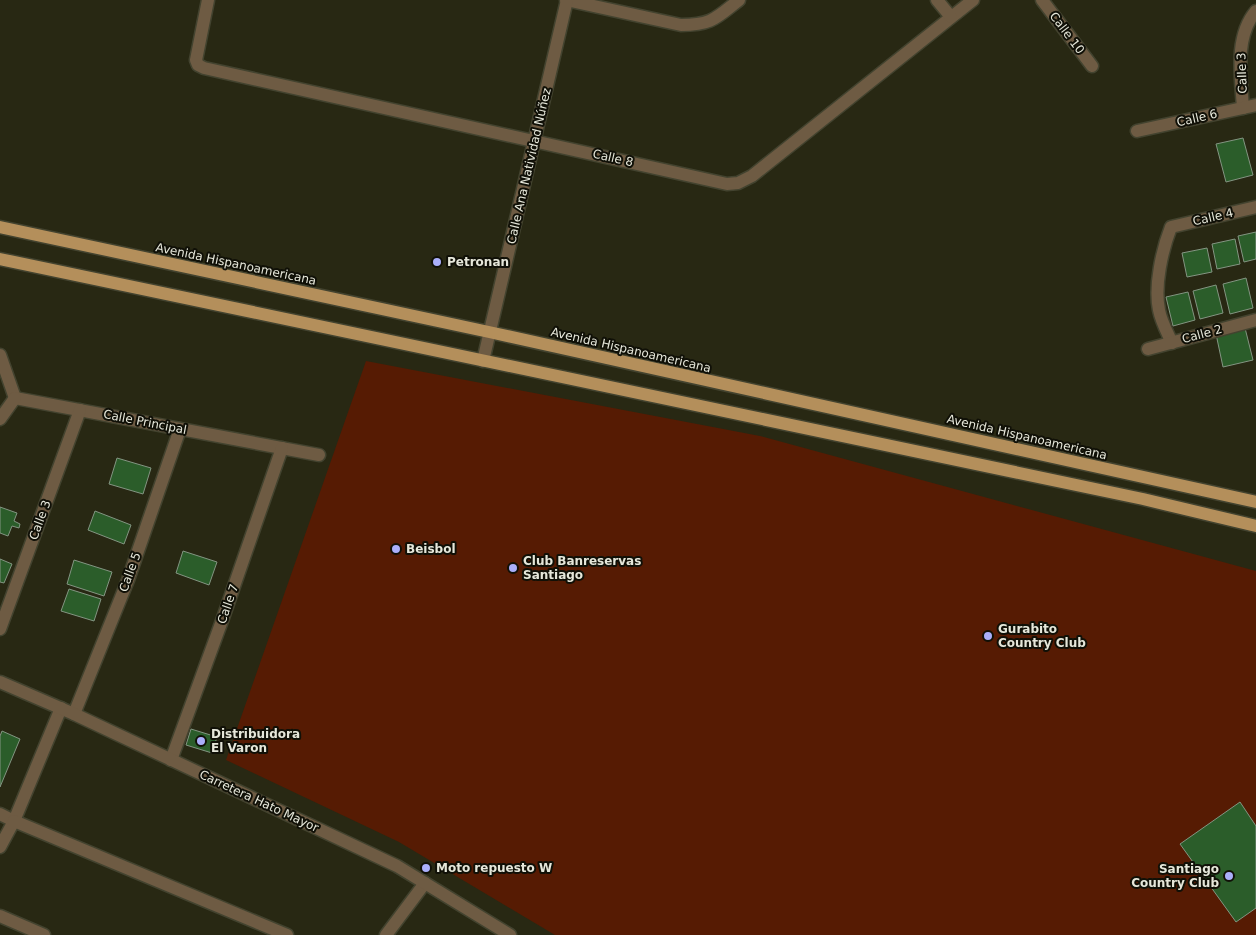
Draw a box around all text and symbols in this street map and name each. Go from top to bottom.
street label: Calle 10 [1047,9,1087,57]
street label: Calle 3 [1234,52,1250,94]
street label: Calle Ana Natividad Núñez [504,87,554,245]
street label: Calle 6 [1175,107,1219,129]
street label: Calle 8 [591,147,635,169]
street label: Calle 4 [1191,206,1235,228]
street label: Avenida Hispanoamericana [154,240,318,288]
place label: Petronan [447,255,509,269]
marker: Petronan [431,256,443,268]
street label: Calle 2 [1180,322,1224,346]
street label: Avenida Hispanoamericana [550,325,712,375]
street label: Calle Principal [102,407,188,437]
street label: Avenida Hispanoamericana [946,412,1108,462]
street label: Calle 3 [26,498,54,542]
place label: Beisbol [406,542,456,556]
marker: Beisbol [390,543,402,555]
street label: Calle 5 [116,550,144,594]
place label: Club Banreservas Santiago [523,554,641,582]
marker: Club Banreservas Santiago [507,562,519,574]
street label: Calle 7 [215,582,241,626]
place label: Gurabito Country Club [998,622,1086,650]
marker: Gurabito Country Club [982,630,994,642]
place label: Distribuidora El Varon [211,727,300,755]
marker: Distribuidora El Varon [195,735,207,747]
street label: Carretera Hato Mayor [197,767,321,835]
place label: Moto repuesto W [436,861,552,875]
marker: Moto repuesto W [420,862,432,874]
place label: Santiago Country Club [1131,862,1219,890]
marker: Santiago Country Club [1223,870,1235,882]

